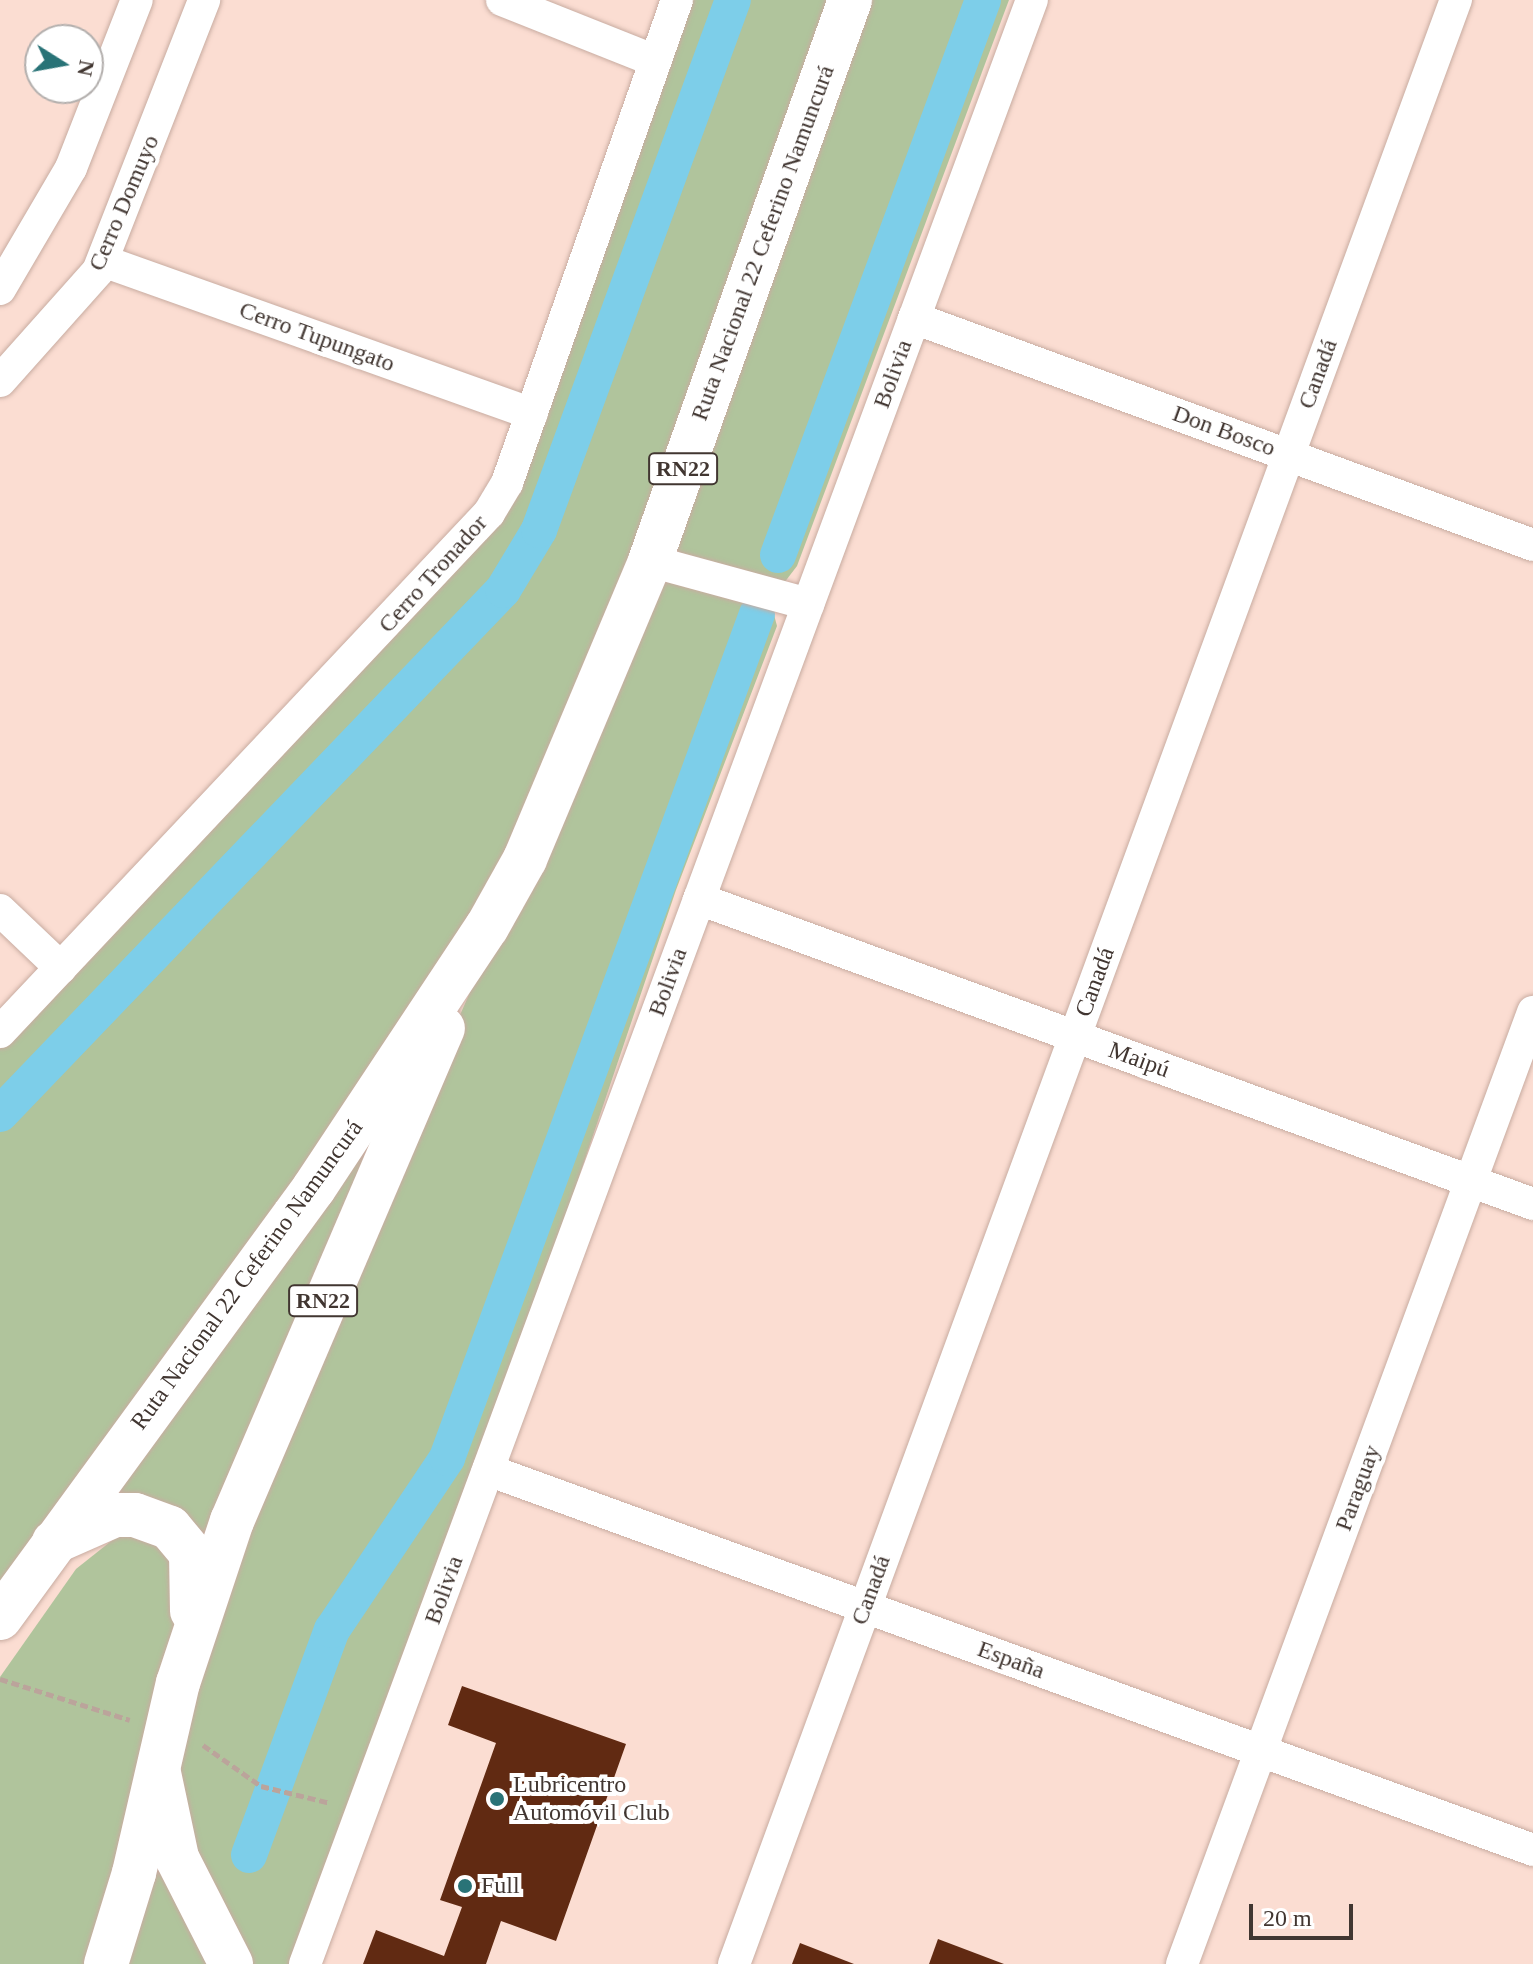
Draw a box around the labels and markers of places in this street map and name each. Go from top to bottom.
place label: Lubricentro Automóvil Club [513,1771,670,1827]
marker: Lubricentro Automóvil Club [488,1790,506,1808]
place label: Full [481,1872,520,1900]
marker: Full [456,1877,474,1895]

